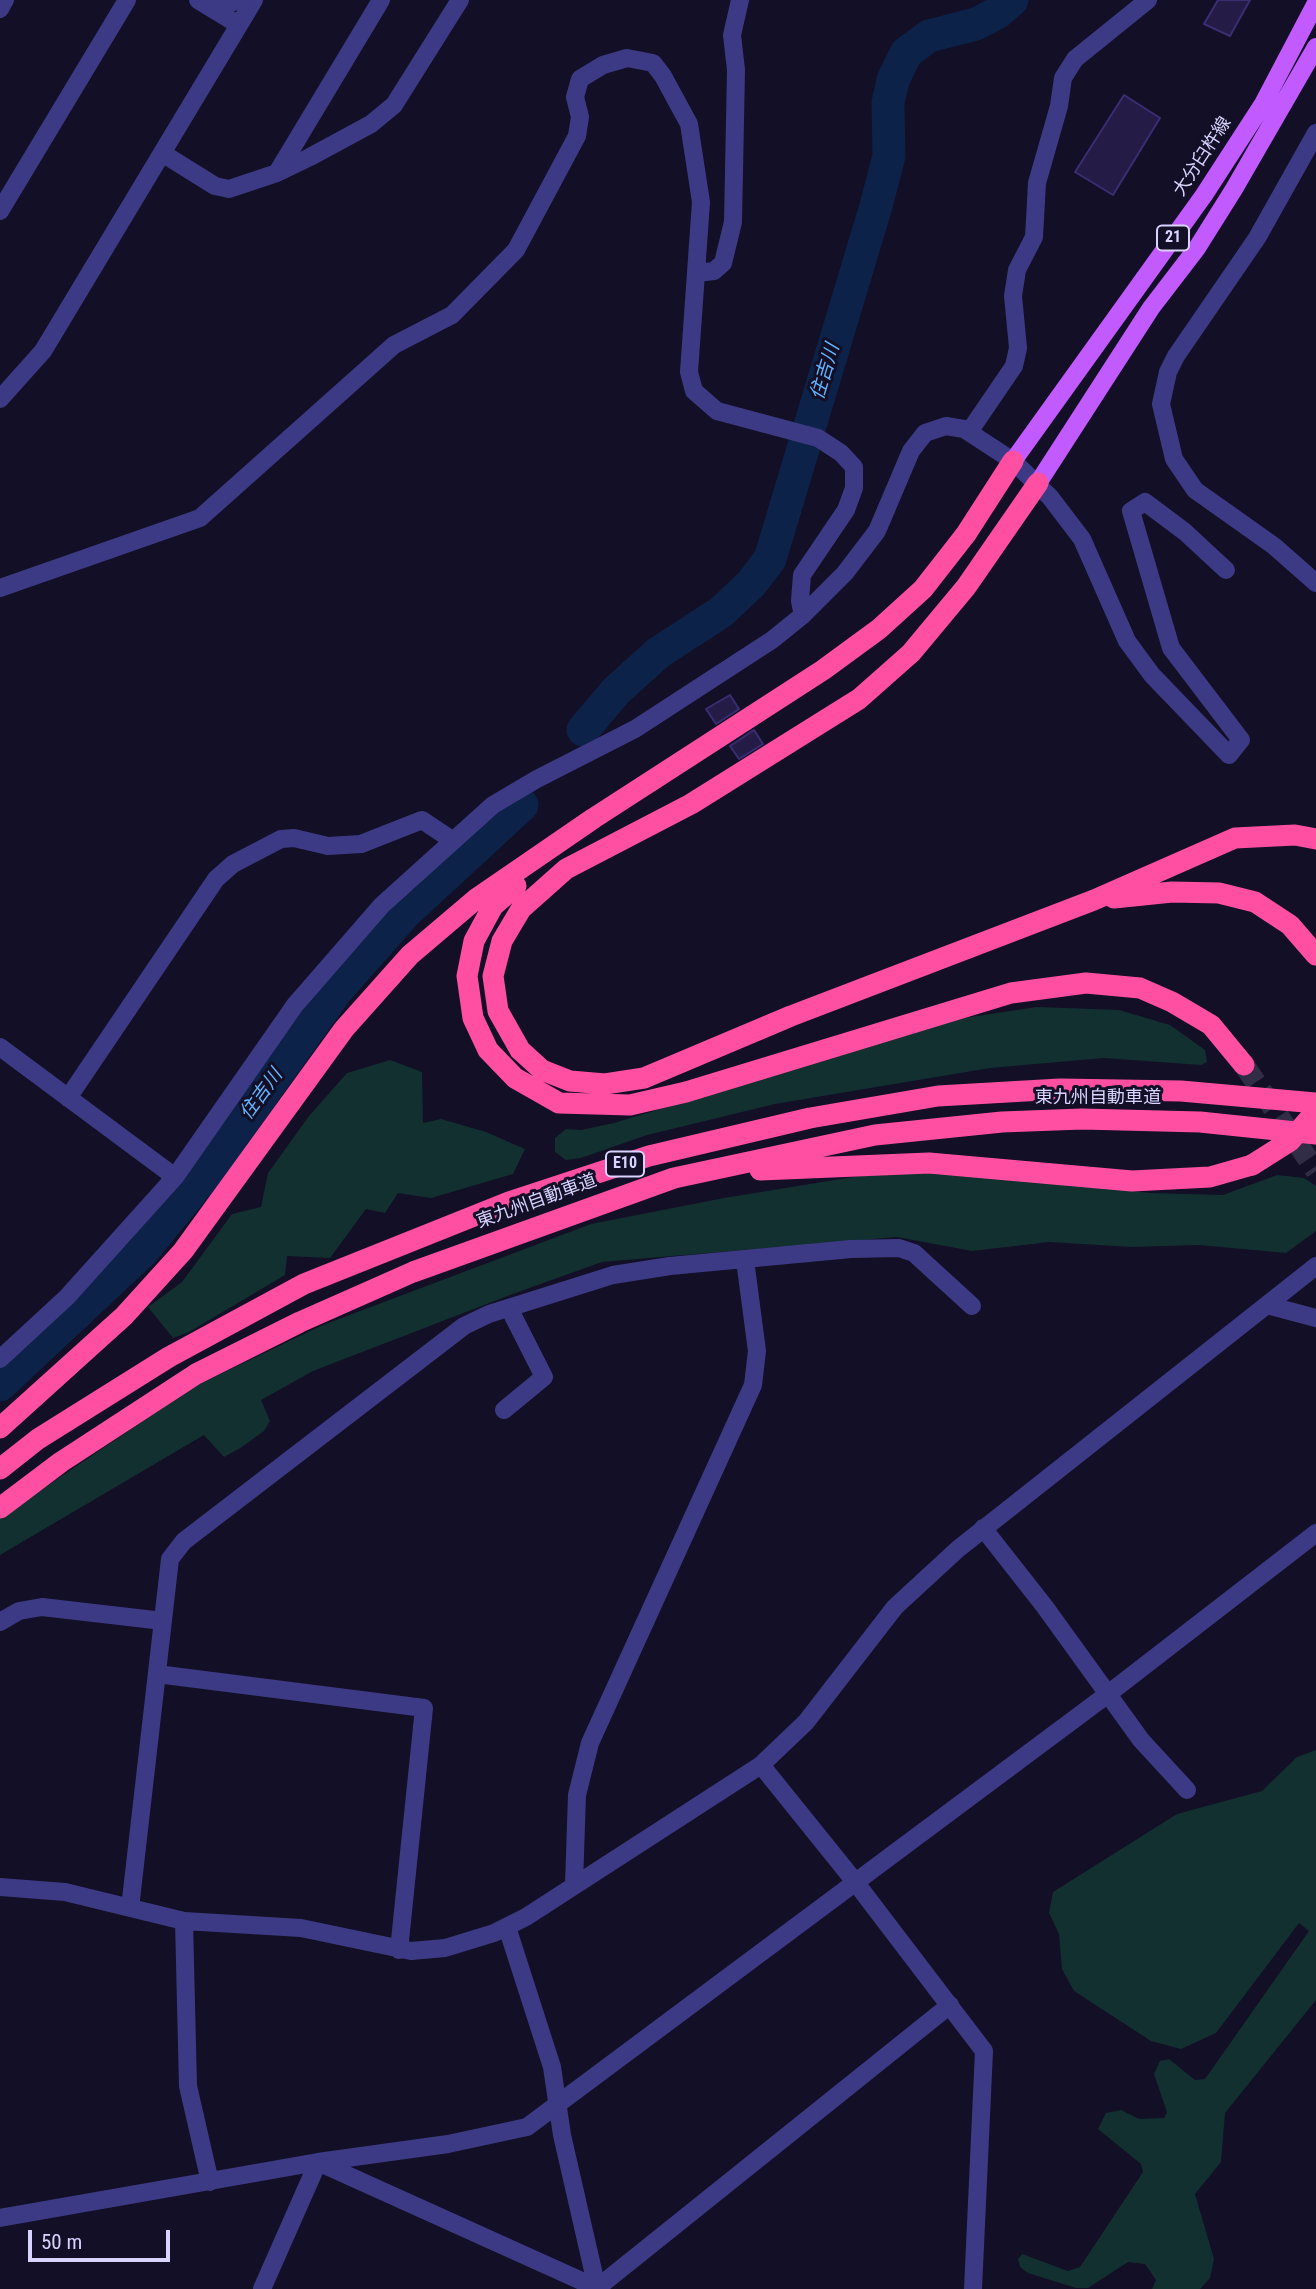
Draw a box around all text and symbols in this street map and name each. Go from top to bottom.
street label: 大分臼杵線 [1169,113,1237,201]
road number: 21 [1157,226,1189,250]
water label: 住吉川 [807,341,845,403]
water label: 住吉川 [236,1065,288,1125]
street label: 東九州自動車道 [1035,1087,1161,1109]
road number: E10 [606,1152,644,1176]
street label: 東九州自動車道 [474,1170,600,1234]
scale bar [32,2216,173,2260]
text: 50 m [41,2230,82,2254]

